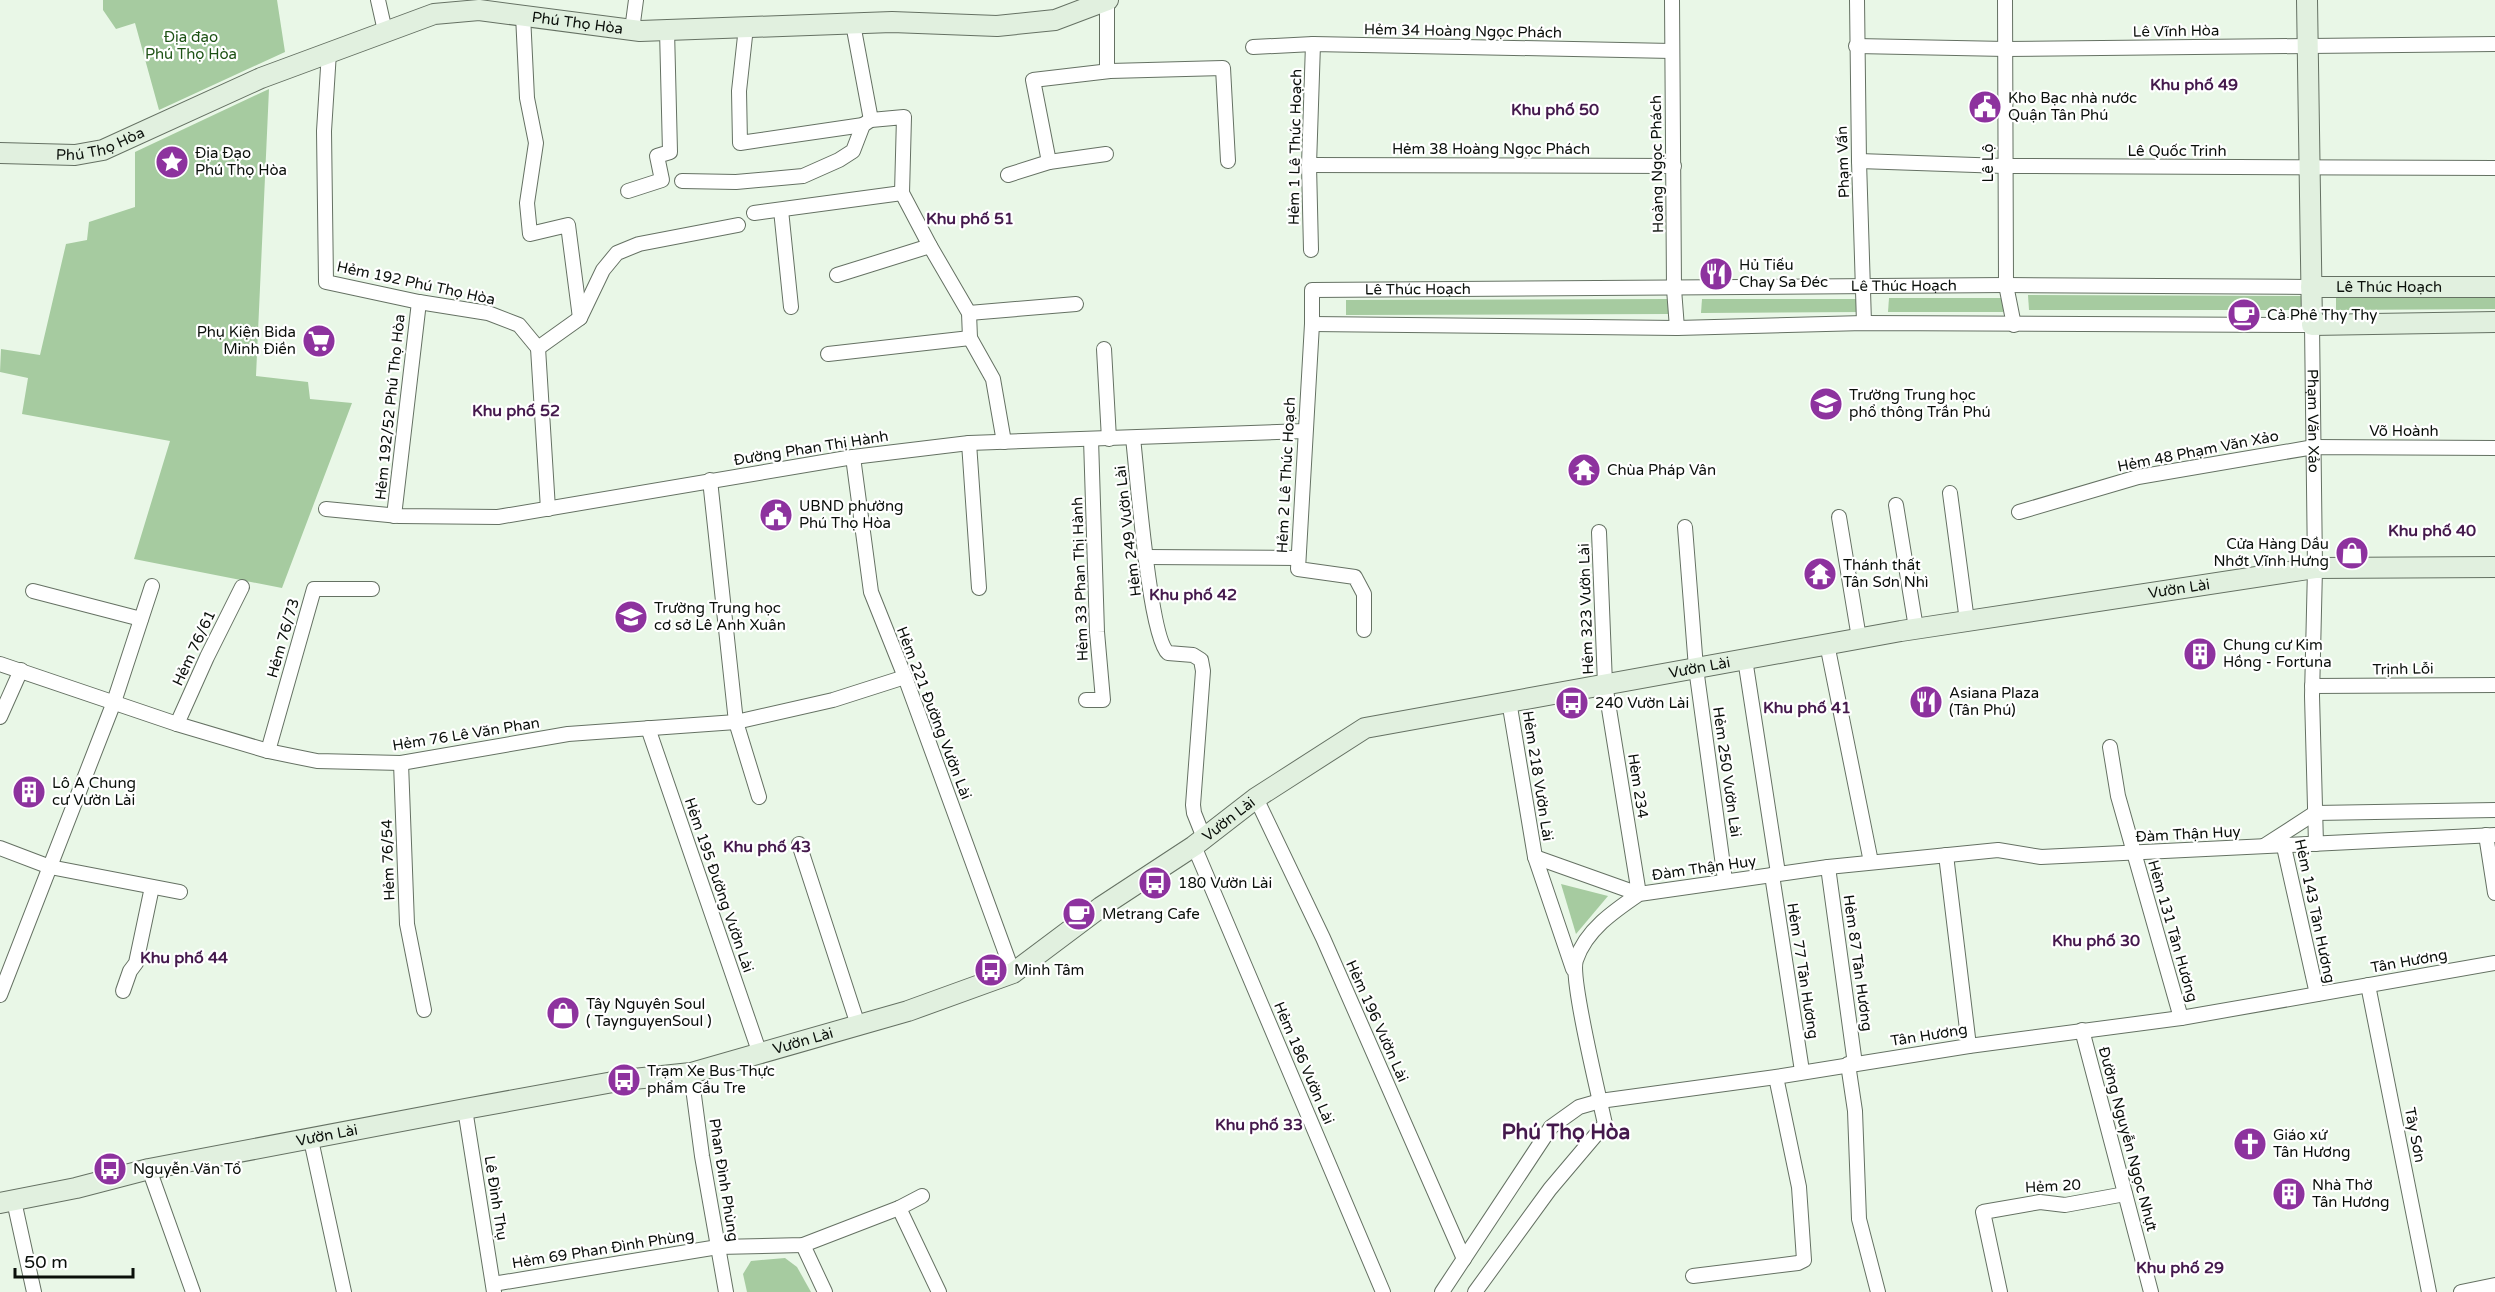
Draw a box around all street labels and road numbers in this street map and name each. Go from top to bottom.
street label: Phú Thọ Hòa [531,8,624,38]
street label: Hẻm 34 Hoàng Ngọc Phách [1364,20,1562,42]
street label: Lê Vĩnh Hòa [2133,21,2219,41]
street label: Hẻm 1 Lê Thúc Hoạch [1285,69,1305,225]
street label: Hoàng Ngọc Phách [1647,95,1667,233]
street label: Phú Thọ Hòa [56,123,147,164]
street label: Phạm Vấn [1833,126,1853,198]
street label: Hẻm 38 Hoàng Ngọc Phách [1392,140,1590,158]
street label: Lê Quốc Trinh [2127,142,2227,160]
street label: Lê Lộ [1979,144,1997,182]
street label: Hẻm 192 Phú Thọ Hòa [335,257,497,309]
street label: Lê Thúc Hoạch [1851,276,1957,295]
street label: Lê Thúc Hoạch [2336,278,2442,296]
street label: Lê Thúc Hoạch [1365,280,1471,299]
street label: Hẻm 192/52 Phú Thọ Hòa [371,313,409,501]
street label: Phạm Văn Xảo [2304,369,2323,473]
street label: Hẻm 2 Lê Thúc Hoạch [1273,396,1299,554]
street label: Võ Hoành [2369,422,2439,440]
street label: Đường Phan Thị Hành [732,427,890,469]
street label: Hẻm 48 Phạm Văn Xảo [2116,427,2280,475]
street label: Hẻm 249 Vườn Lài [1111,465,1145,597]
street label: Hẻm 33 Phan Thị Hành [1068,497,1092,661]
street label: Hẻm 323 Vườn Lài [1575,543,1597,675]
street label: Vườn Lài [2147,575,2211,602]
street label: Hẻm 76/73 [263,596,303,680]
street label: Hẻm 76/61 [169,607,219,689]
street label: Hẻm 221 Đường Vườn Lài [893,624,975,802]
street label: Vườn Lài [1667,653,1732,682]
street label: Trịnh Lỗi [2372,659,2434,679]
street label: Hẻm 250 Vườn Lài [1709,706,1745,838]
street label: Hẻm 218 Vườn Lài [1519,710,1557,842]
street label: Hẻm 76 Lê Văn Phan [391,713,541,755]
street label: Hèm 234 [1624,752,1652,820]
street label: Vườn Lài [1199,793,1259,845]
street label: Hẻm 195 Đường Vườn Lài [681,795,757,975]
street label: Hẻm 76/54 [378,819,398,901]
street label: Đàm Thận Huy [2135,822,2241,846]
street label: Hẻm 143 Tân Hương [2291,837,2339,985]
street label: Đàm Thận Huy [1651,852,1757,884]
street label: Hẻm 131 Tân Hương [2144,858,2202,1004]
street label: Hẻm 87 Tân Hương [1840,894,1876,1032]
street label: Hẻm 77 Tân Hương [1783,902,1823,1040]
street label: Tân Hương [2369,945,2449,977]
street label: Hẻm 196 Vườn Lài [1342,957,1412,1085]
street label: Hẻm 186 Vườn Lài [1270,999,1338,1127]
street label: Tân Hương [1889,1020,1969,1050]
street label: Vườn Lài [771,1024,835,1058]
street label: Đường Nguyễn Ngọc Nhựt [2095,1045,2161,1234]
street label: Tây Sơn [2401,1106,2429,1164]
street label: Phan Đình Phùng [705,1117,743,1243]
street label: Vườn Lài [295,1121,359,1150]
street label: Lê Đình Thụ [480,1154,512,1242]
street label: Hẻm 20 [2025,1176,2081,1196]
street label: Hẻm 69 Phan Đình Phùng [510,1226,696,1272]

